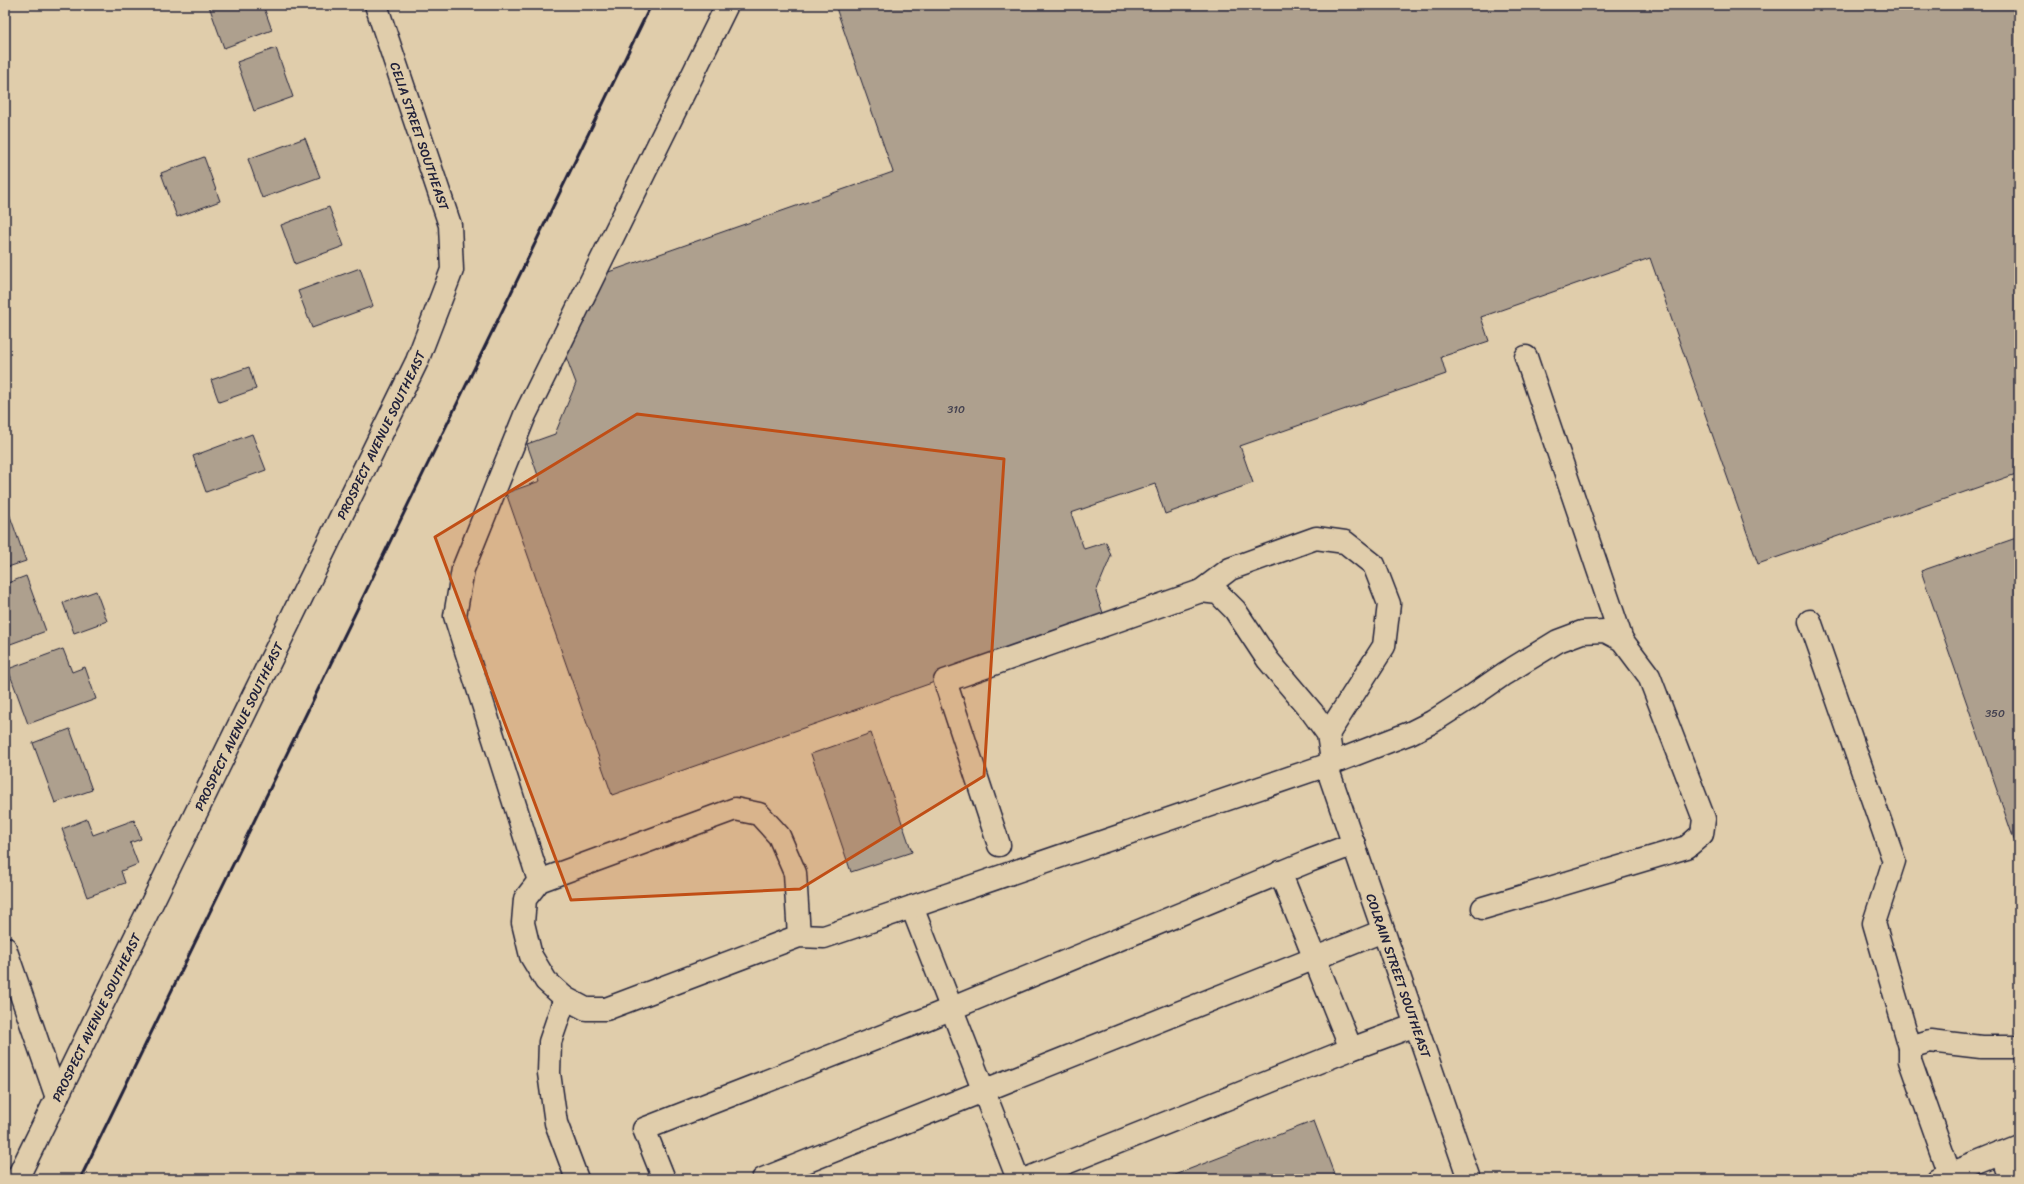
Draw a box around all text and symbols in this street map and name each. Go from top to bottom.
street label: CELIA STREET SOUTHEAST [383,59,456,214]
street label: PROSPECT AVENUE SOUTHEAST [330,347,432,524]
house number: 310 [947,400,965,419]
street label: PROSPECT AVENUE SOUTHEAST [188,637,290,815]
house number: 350 [1985,704,2005,723]
street label: COLRAIN STREET SOUTHEAST [1359,890,1438,1062]
street label: PROSPECT AVENUE SOUTHEAST [45,929,148,1106]

